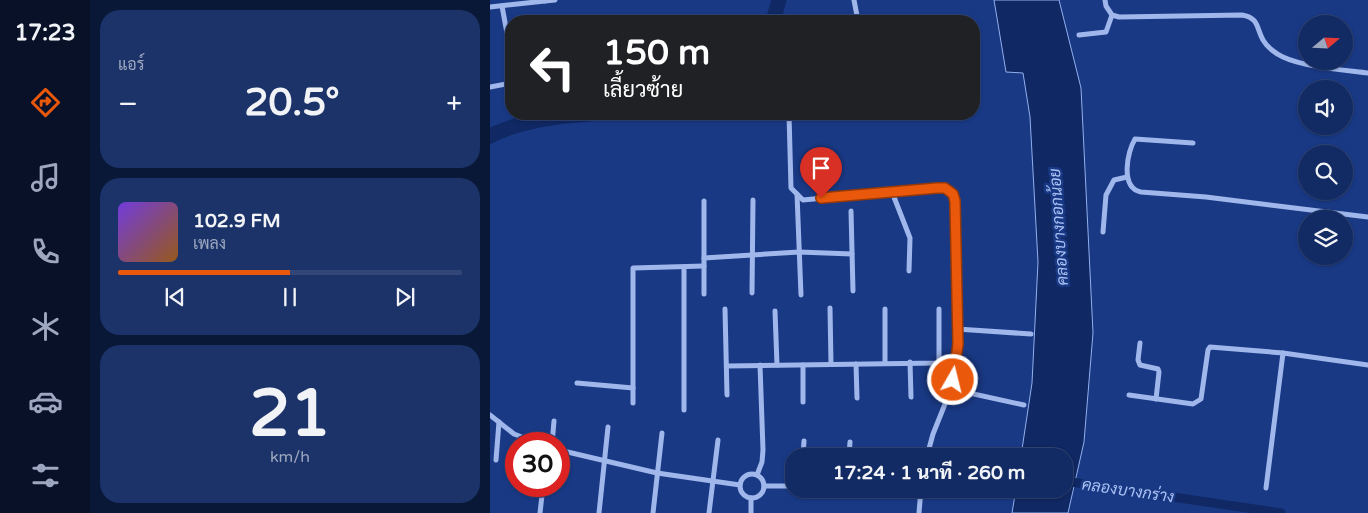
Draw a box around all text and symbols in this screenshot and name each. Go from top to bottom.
north arrow [1298,15,1352,70]
map controls [1298,15,1353,265]
text: 17:23 [15,20,75,46]
text: 150 m [603,32,710,74]
icon: left [520,35,585,100]
text: แอร์ [118,55,144,75]
text: เลี้ยวซ้าย [603,77,683,103]
text: 20.5° [245,80,340,126]
button: sound [1298,80,1353,135]
icon: directions [28,85,63,120]
text: − [118,87,138,121]
text: + [446,87,462,121]
button: search [1298,145,1353,200]
pin [800,147,842,198]
icon: arrive [807,154,835,182]
icon: music [28,160,63,195]
water label: คลองบางกอกน้อย [1043,168,1073,286]
text: 102.9 FM [193,210,281,232]
button: layers [1298,210,1353,265]
icon: phone [28,234,63,269]
text: เพลง [193,234,226,254]
icon: previous [161,283,189,311]
icon: pause [276,283,304,311]
icon: next [391,283,419,311]
icon: climate [28,309,63,344]
position arrow [926,353,978,405]
text: 21 [249,375,331,454]
icon: car [28,384,63,419]
speed limit sign: 30 [505,432,570,497]
text: km/h [270,447,310,467]
icon: filters [28,458,63,493]
text: 17:24 · 1 นาที · 260 m [833,462,1025,484]
water label: คลองบางกร่าง [1081,474,1176,507]

